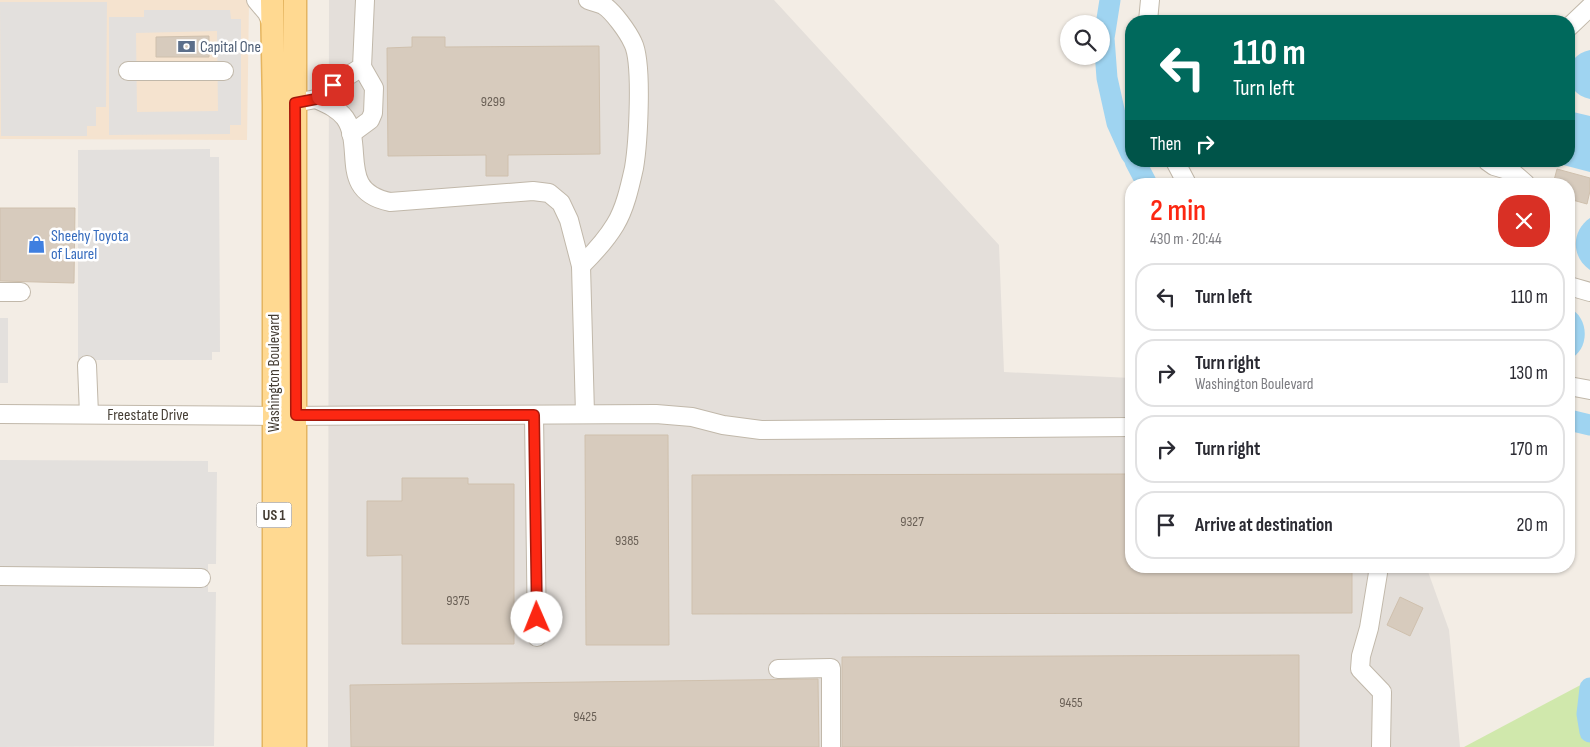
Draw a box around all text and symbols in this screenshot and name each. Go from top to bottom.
map controls [1060,15,1110,65]
button: search [1060,15,1110,65]
text: 110 m [1233,32,1306,75]
icon: left [1150,35,1215,100]
bank icon: Capital One [176,37,196,57]
place label: Capital One [200,38,261,57]
pin [312,64,354,106]
icon: arrive [319,71,347,99]
text: Turn left [1233,75,1295,102]
house number: 9299 [481,93,505,110]
icon: right [1191,130,1219,158]
text: Then [1150,133,1181,156]
text: 2 min [1150,193,1206,229]
button: close [1498,195,1550,247]
place label: Sheehy Toyota of Laurel [51,227,129,264]
text: 430 m · 20:44 [1150,230,1222,249]
shop icon: Sheehy Toyota of Laurel [27,235,47,255]
icon: left [1152,283,1180,311]
text: Turn left [1195,286,1252,309]
text: 110 m [1511,286,1548,309]
street label: Washington Boulevard [265,314,284,432]
text: Turn right [1195,352,1260,375]
icon: right [1152,359,1180,387]
text: 130 m [1510,362,1548,385]
text: Washington Boulevard [1195,375,1314,394]
street label: Freestate Drive [107,406,189,425]
icon: right [1152,435,1180,463]
text: Turn right [1195,438,1260,461]
text: 170 m [1510,438,1548,461]
road number: US 1 [256,502,292,528]
icon: arrive [1152,511,1180,539]
house number: 9327 [900,513,924,530]
text: Arrive at destination [1195,514,1333,537]
text: 20 m [1516,514,1548,537]
house number: 9385 [615,532,639,549]
position arrow [510,591,562,643]
house number: 9375 [446,592,470,609]
house number: 9455 [1059,694,1083,711]
house number: 9425 [573,708,597,725]

